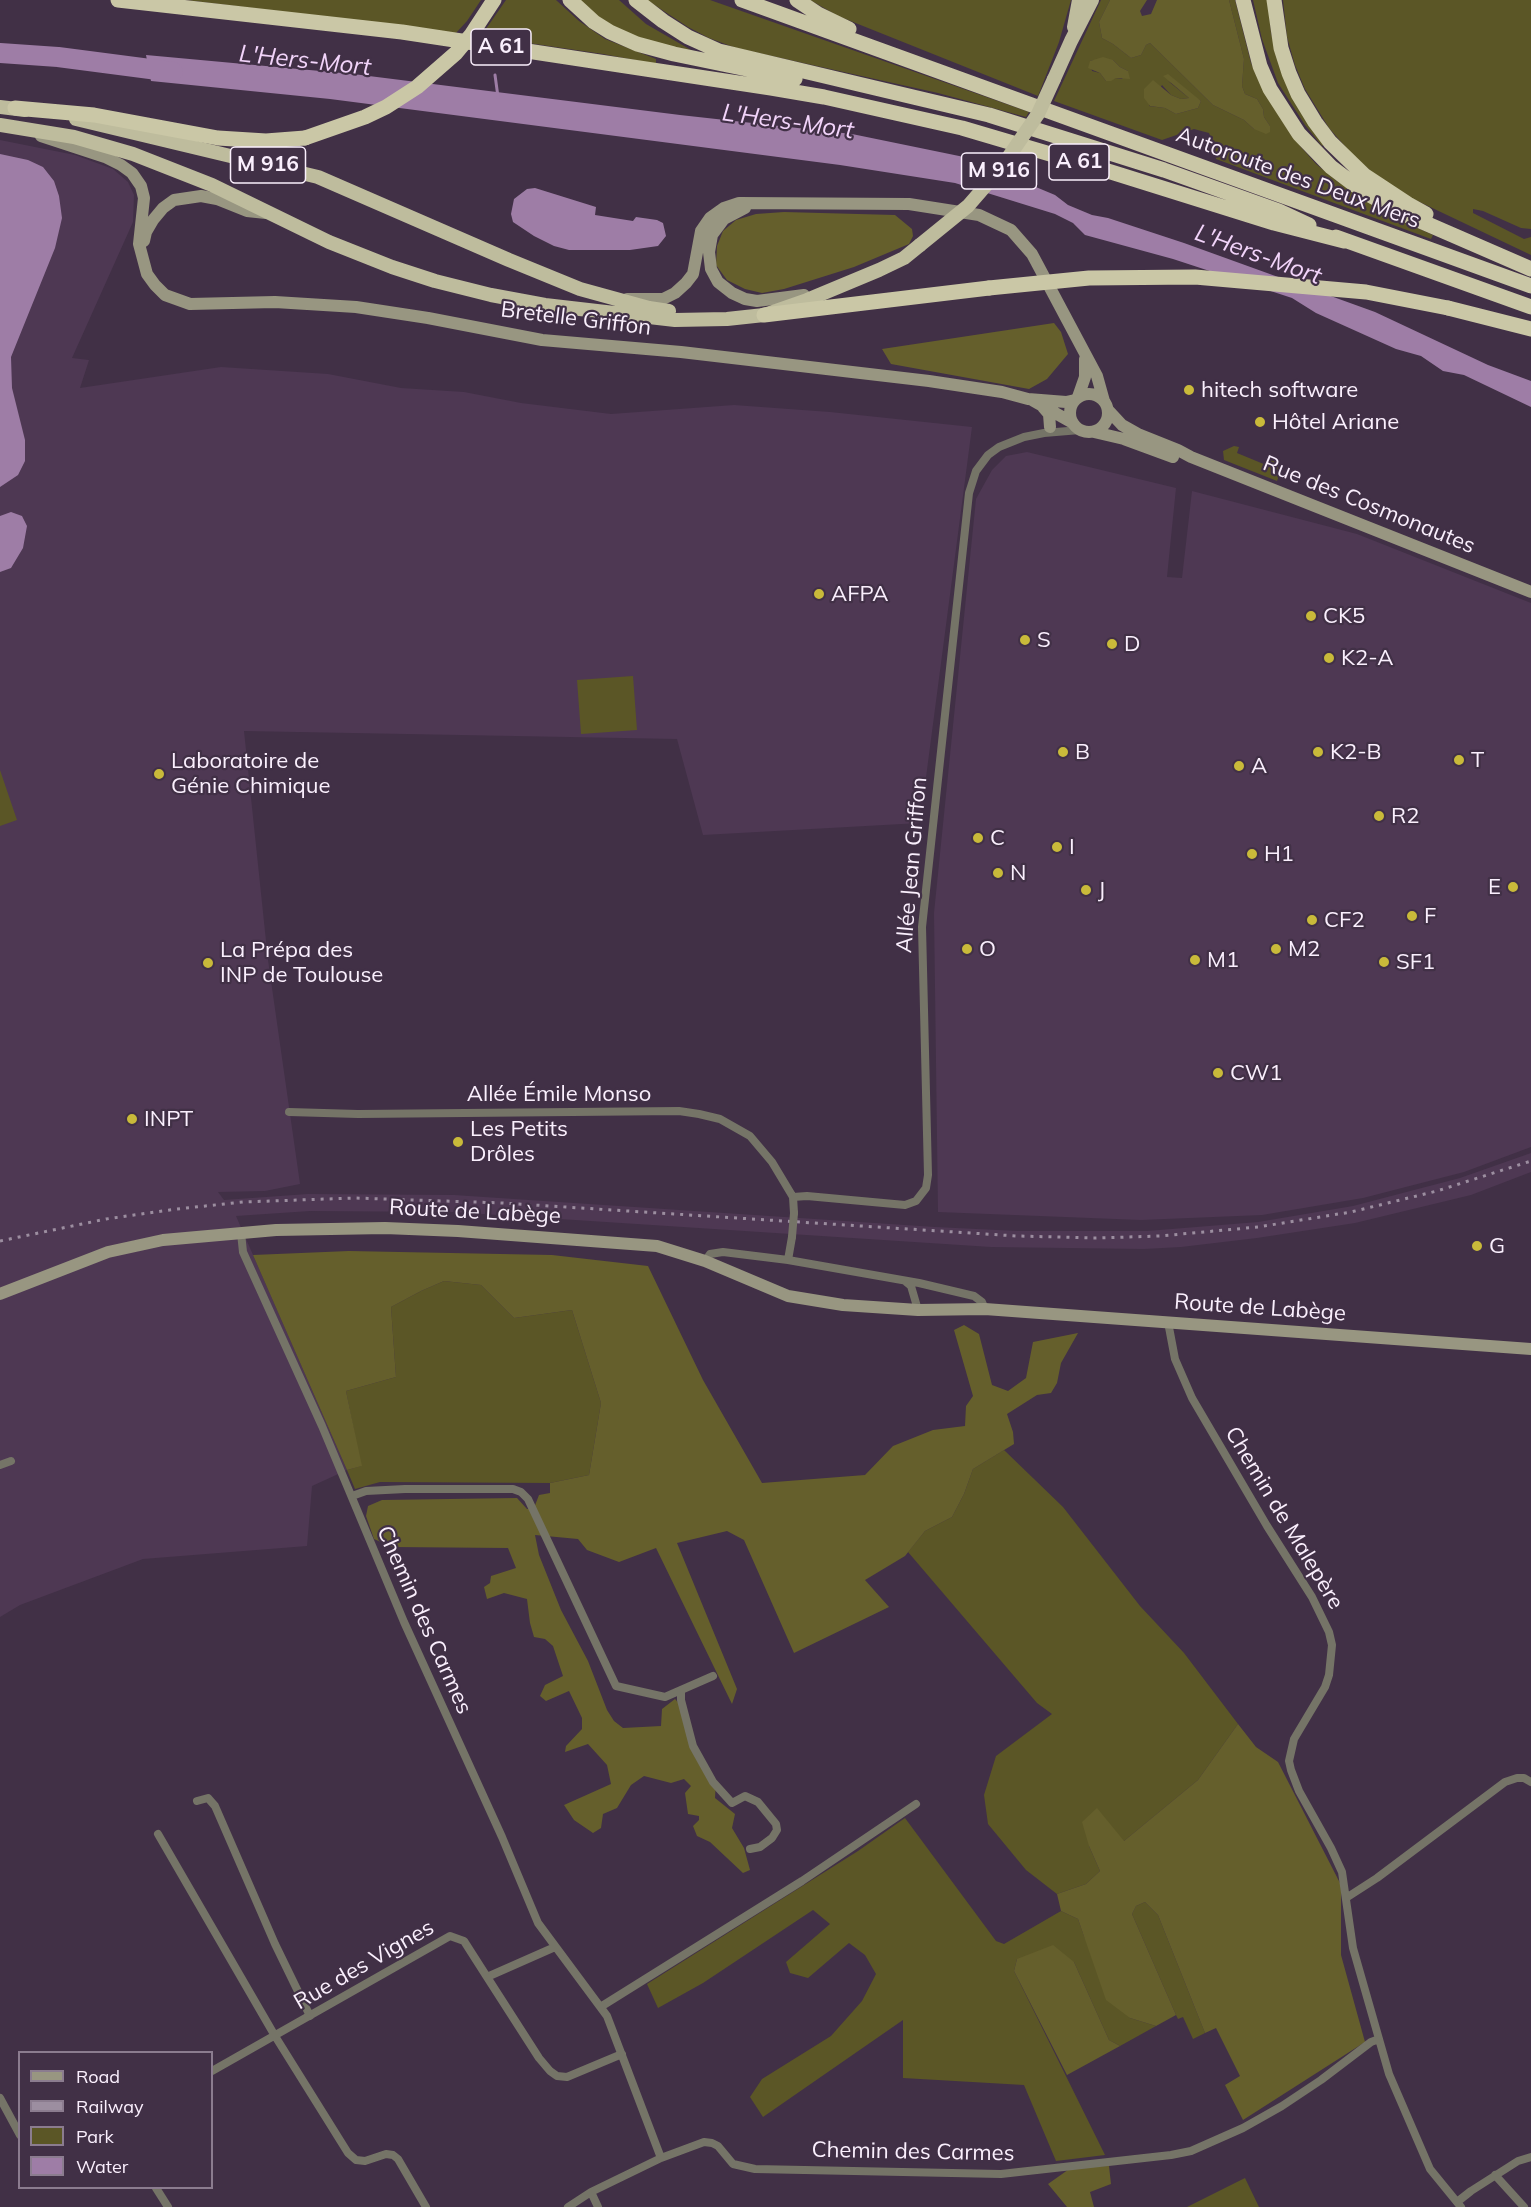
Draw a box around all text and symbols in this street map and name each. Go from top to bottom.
road number: A 61 [471,29,531,65]
water label: L'Hers-Mort [238,40,372,82]
water label: L'Hers-Mort [720,99,856,145]
street label: Autoroute des Deux Mers [1173,122,1423,234]
road number: A 61 [1049,144,1109,180]
road number: M 916 [230,147,306,183]
road number: M 916 [962,153,1036,189]
water label: L'Hers-Mort [1191,219,1325,291]
street label: Bretelle Griffon [499,297,653,341]
place label: hitech software [1201,377,1358,403]
marker: hitech software [1182,383,1196,397]
place label: Hôtel Ariane [1272,409,1399,435]
marker: Hôtel Ariane [1253,415,1267,429]
street label: Rue des Cosmonautes [1259,450,1479,560]
place label: AFPA [831,581,888,607]
marker: AFPA [812,587,826,601]
place label: CK5 [1323,603,1365,629]
marker: CK5 [1304,609,1318,623]
place label: S [1037,627,1051,653]
place label: D [1124,631,1140,657]
marker: S [1018,633,1032,647]
marker: D [1105,637,1119,651]
place label: K2-A [1341,645,1393,671]
marker: K2-A [1322,651,1336,665]
place label: B [1075,739,1090,765]
place label: K2-B [1330,739,1382,765]
marker: B [1056,745,1070,759]
marker: K2-B [1311,745,1325,759]
place label: T [1471,747,1484,773]
place label: Laboratoire de Génie Chimique [171,748,330,800]
place label: A [1251,753,1267,779]
marker: T [1452,753,1466,767]
marker: A [1232,759,1246,773]
marker: Laboratoire de Génie Chimique [152,767,166,781]
street label: Allée Jean Griffon [891,776,933,954]
place label: R2 [1391,803,1419,829]
marker: R2 [1372,809,1386,823]
place label: C [990,825,1005,851]
marker: C [971,831,985,845]
place label: I [1069,834,1075,860]
marker: I [1050,840,1064,854]
place label: H1 [1264,841,1294,867]
marker: H1 [1245,847,1259,861]
place label: N [1010,860,1026,886]
marker: N [991,866,1005,880]
place label: E [1488,874,1501,900]
place label: J [1098,877,1105,903]
marker: E [1506,880,1520,894]
marker: J [1079,883,1093,897]
place label: F [1424,903,1436,929]
place label: CF2 [1324,907,1365,933]
marker: F [1405,909,1419,923]
marker: CF2 [1305,913,1319,927]
place label: O [979,936,996,962]
place label: M2 [1288,936,1320,962]
place label: La Prépa des INP de Toulouse [220,937,383,988]
marker: O [960,942,974,956]
marker: M2 [1269,942,1283,956]
place label: M1 [1207,947,1239,973]
place label: SF1 [1396,949,1435,975]
marker: M1 [1188,953,1202,967]
marker: SF1 [1377,955,1391,969]
marker: La Prépa des INP de Toulouse [201,956,215,970]
place label: CW1 [1230,1060,1282,1086]
marker: CW1 [1211,1066,1225,1080]
street label: Allée Émile Monso [467,1081,651,1107]
place label: INPT [144,1106,193,1132]
marker: INPT [125,1112,139,1126]
place label: Les Petits Drôles [470,1116,568,1168]
marker: Les Petits Drôles [451,1135,465,1149]
street label: Route de Labège [388,1194,562,1230]
place label: G [1489,1233,1505,1259]
marker: G [1470,1239,1484,1253]
street label: Route de Labège [1173,1289,1347,1327]
street label: Chemin de Malepère [1219,1422,1349,1614]
street label: Chemin des Carmes [371,1522,477,1718]
street label: Rue des Vignes [289,1914,439,2016]
legend [18,2051,213,2189]
text: Road [76,2065,120,2088]
text: Railway [76,2095,144,2118]
text: Park [76,2125,114,2148]
street label: Chemin des Carmes [811,2137,1015,2167]
text: Water [76,2155,128,2178]

